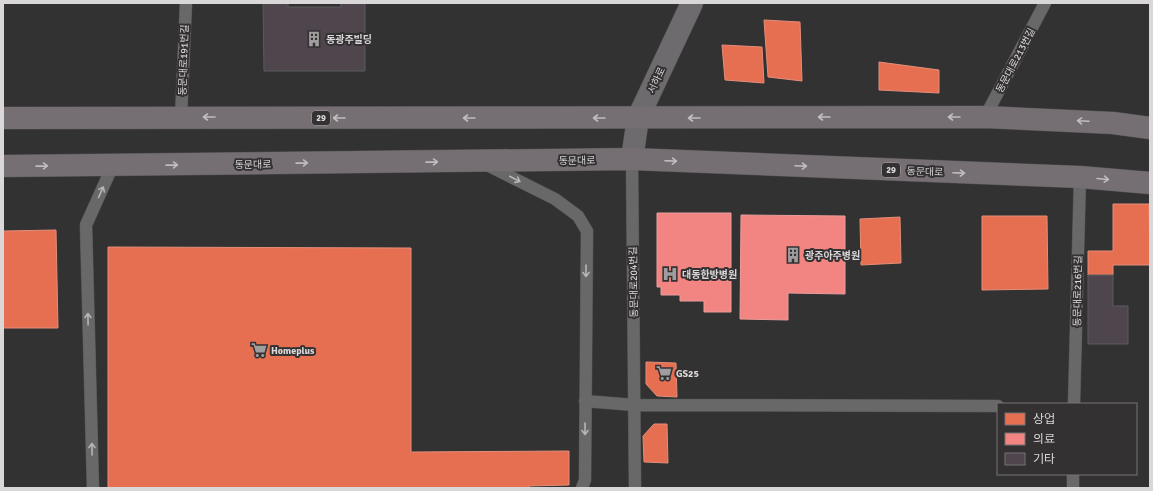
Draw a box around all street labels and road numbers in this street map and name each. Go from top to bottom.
street label: 동문대로191번길 [177,24,191,96]
street label: 동문대로213번길 [994,26,1038,95]
street label: 서하로 [646,65,668,95]
road number: 29 [312,111,330,125]
street label: 동문대로 [559,155,596,167]
street label: 동문대로 [235,159,272,171]
road number: 29 [882,163,900,177]
street label: 동문대로 [906,165,944,179]
street label: 동문대로204번길 [627,246,641,318]
street label: 동문대로216번길 [1071,255,1085,327]

